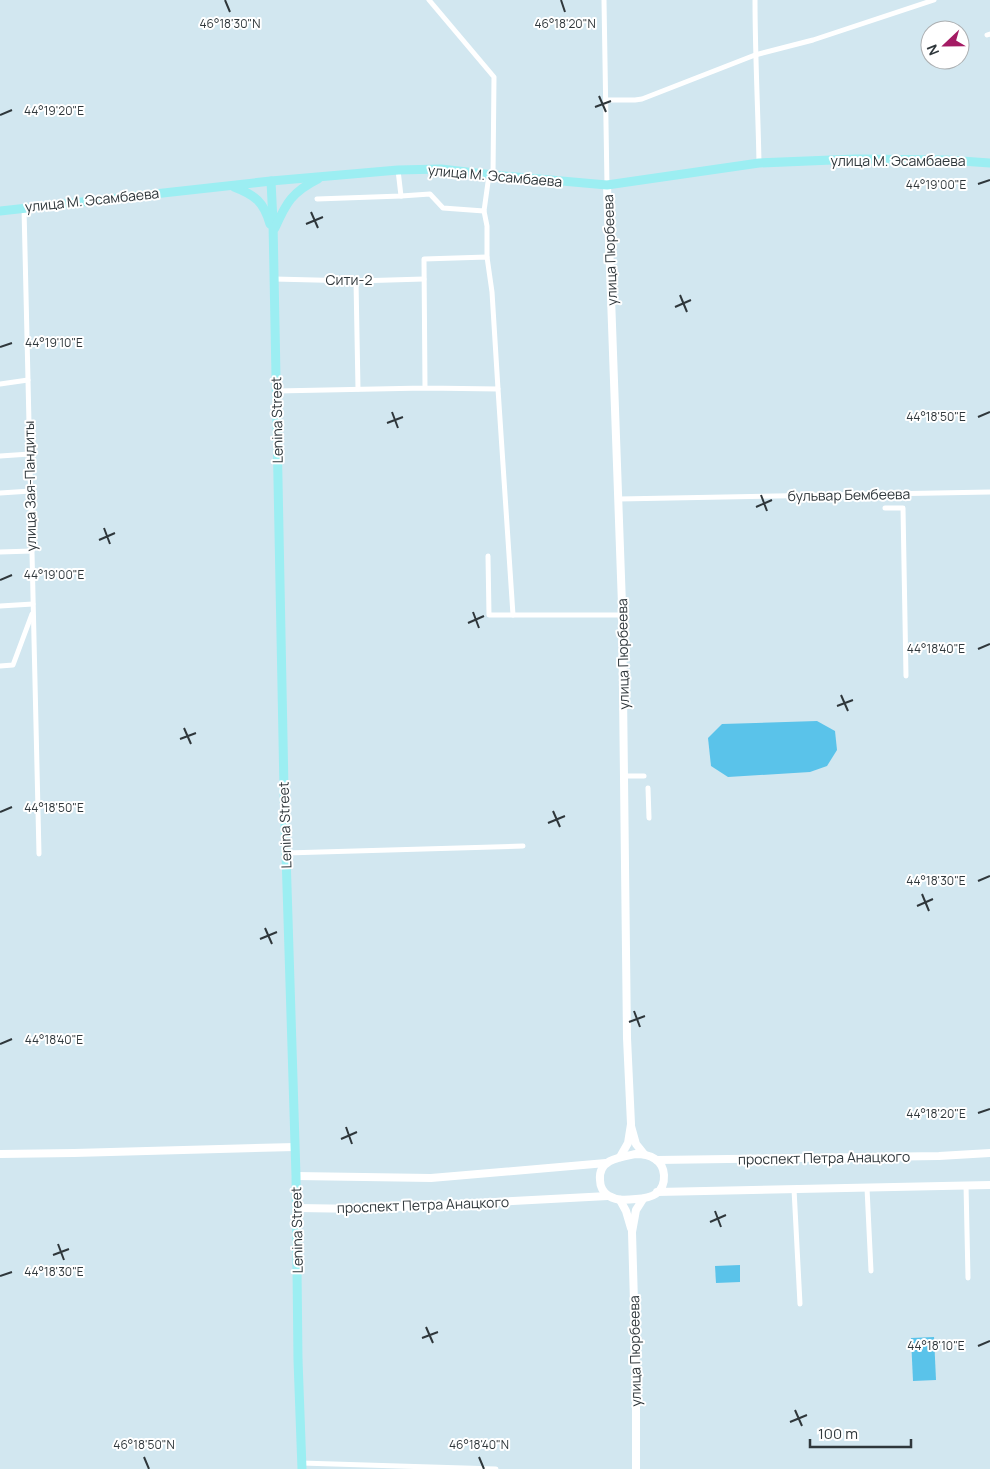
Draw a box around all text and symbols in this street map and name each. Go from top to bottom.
text: 46°18'30"N [199,15,261,32]
text: 46°18'20"N [534,15,596,32]
north arrow [920,20,970,70]
text: N [922,42,943,58]
text: 44°19'20"E [24,102,84,119]
street label: улица М. Эсамбаева [831,151,965,170]
street label: улица М. Эсамбаева [427,160,563,191]
text: 44°19'00"E [906,176,966,193]
street label: улица М. Эсамбаева [24,183,160,216]
street label: улица Пюрбеева [598,194,621,306]
street label: Сити-2 [326,270,372,289]
text: 44°19'10"E [25,334,83,351]
street label: Lenina Street [266,376,287,464]
text: 44°18'50"E [906,408,966,425]
street label: улица Зая-Пандиты [19,421,40,551]
street label: бульвар Бембеева [788,484,910,505]
text: 44°19'00"E [24,566,84,583]
street label: улица Пюрбеева [612,598,633,710]
text: 44°18'40"E [907,640,965,657]
street label: Lenina Street [273,781,296,869]
text: 44°18'50"E [24,799,84,816]
text: 44°18'30"E [906,872,966,889]
text: 44°18'40"E [25,1031,83,1048]
text: 44°18'20"E [906,1105,966,1122]
street label: проспект Петра Анацкого [738,1146,910,1169]
street label: Lenina Street [286,1186,307,1274]
street label: проспект Петра Анацкого [337,1192,509,1217]
text: 44°18'30"E [24,1263,84,1280]
street label: улица Пюрбеева [624,1295,645,1407]
text: 44°18'10"E [907,1337,965,1354]
scale bar [810,1416,911,1448]
text: 100 m [818,1423,858,1444]
text: 46°18'50"N [113,1436,175,1453]
text: 46°18'40"N [449,1436,509,1453]

